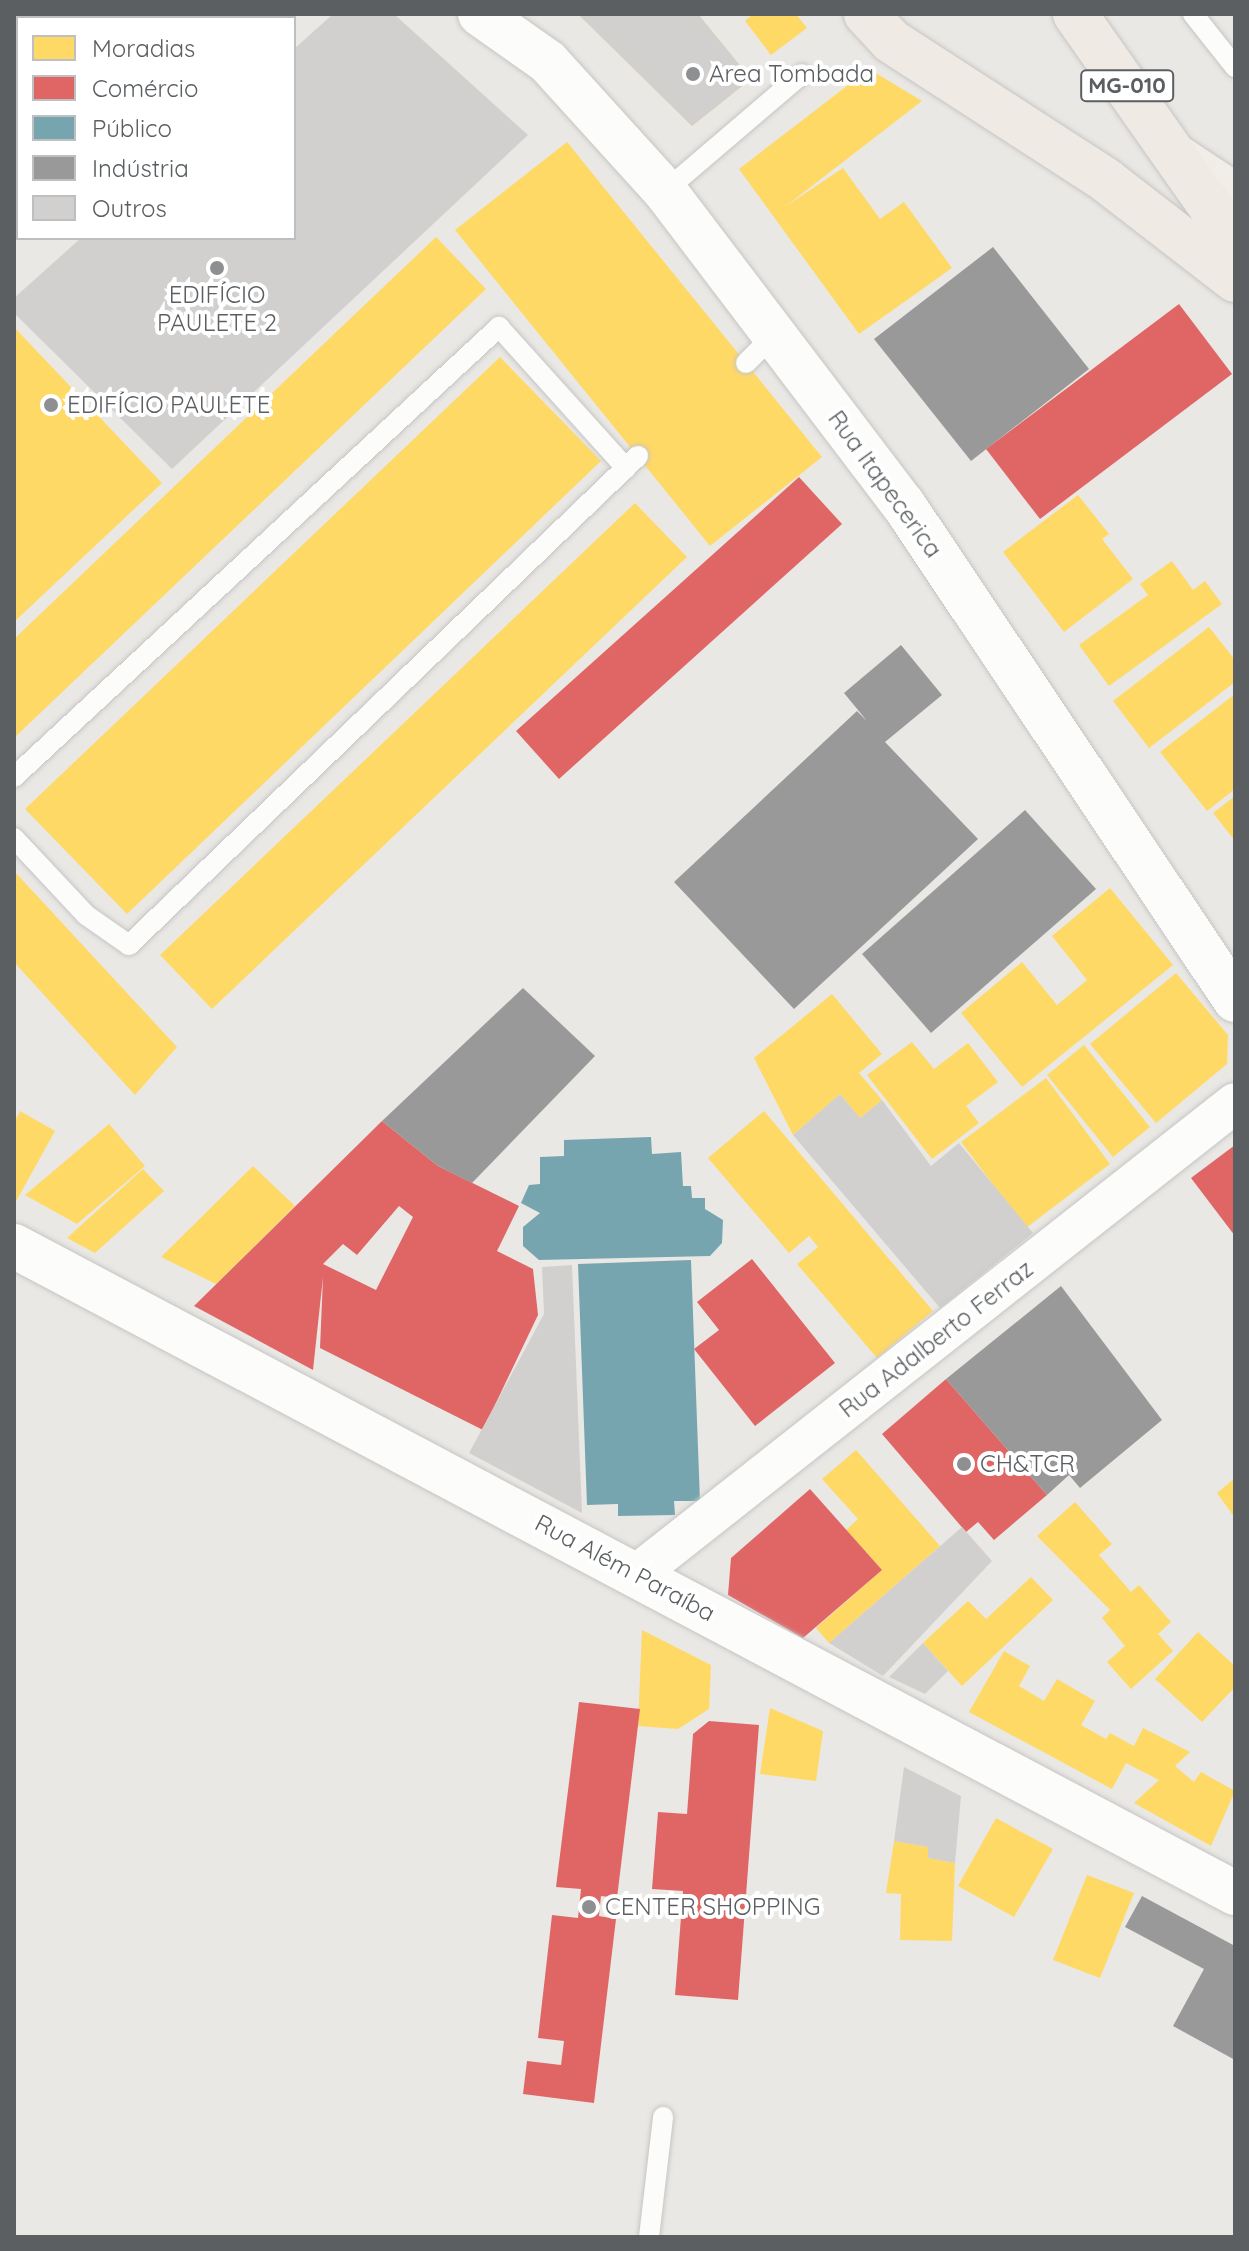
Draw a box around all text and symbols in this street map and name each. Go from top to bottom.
legend [16,16,296,240]
text: Moradias [92,33,195,63]
place label: Area Tombada [709,60,874,88]
marker: Area Tombada [684,65,702,83]
road number: MG-010 [1079,68,1175,104]
text: Comércio [92,73,198,103]
text: Público [92,113,172,143]
text: Indústria [92,153,189,183]
text: Outros [92,193,167,223]
marker: EDIFÍCIO PAULETE 2 [208,259,226,277]
place label: EDIFÍCIO PAULETE 2 [157,281,277,337]
place label: EDIFÍCIO PAULETE [67,391,270,419]
marker: EDIFÍCIO PAULETE [42,396,60,414]
street label: Rua Itapecerica [822,405,948,563]
street label: Rua Adalberto Ferraz [833,1254,1039,1424]
place label: CH&TCR [980,1450,1075,1478]
marker: CH&TCR [955,1455,973,1473]
street label: Rua Além Paraíba [530,1508,720,1628]
place label: CENTER SHOPPING [605,1893,820,1921]
marker: CENTER SHOPPING [580,1898,598,1916]

